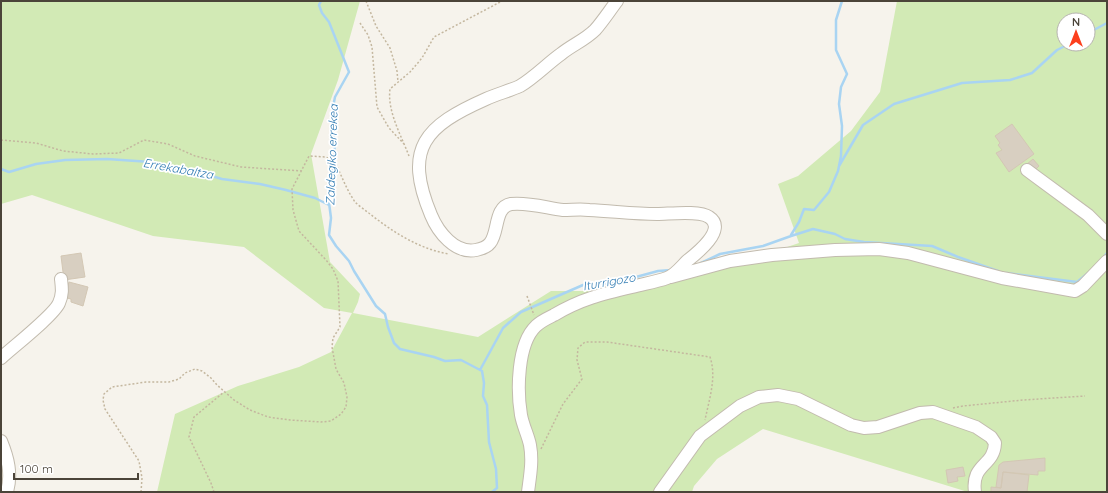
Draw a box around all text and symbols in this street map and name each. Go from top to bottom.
north arrow [1056,12,1096,52]
text: N [1072,15,1080,29]
water label: Zaldegiko errekea [322,103,341,206]
water label: Errekabaltza [142,155,215,182]
water label: Iturrigozo [582,269,637,293]
scale bar [14,455,138,481]
text: 100 m [20,461,53,476]

